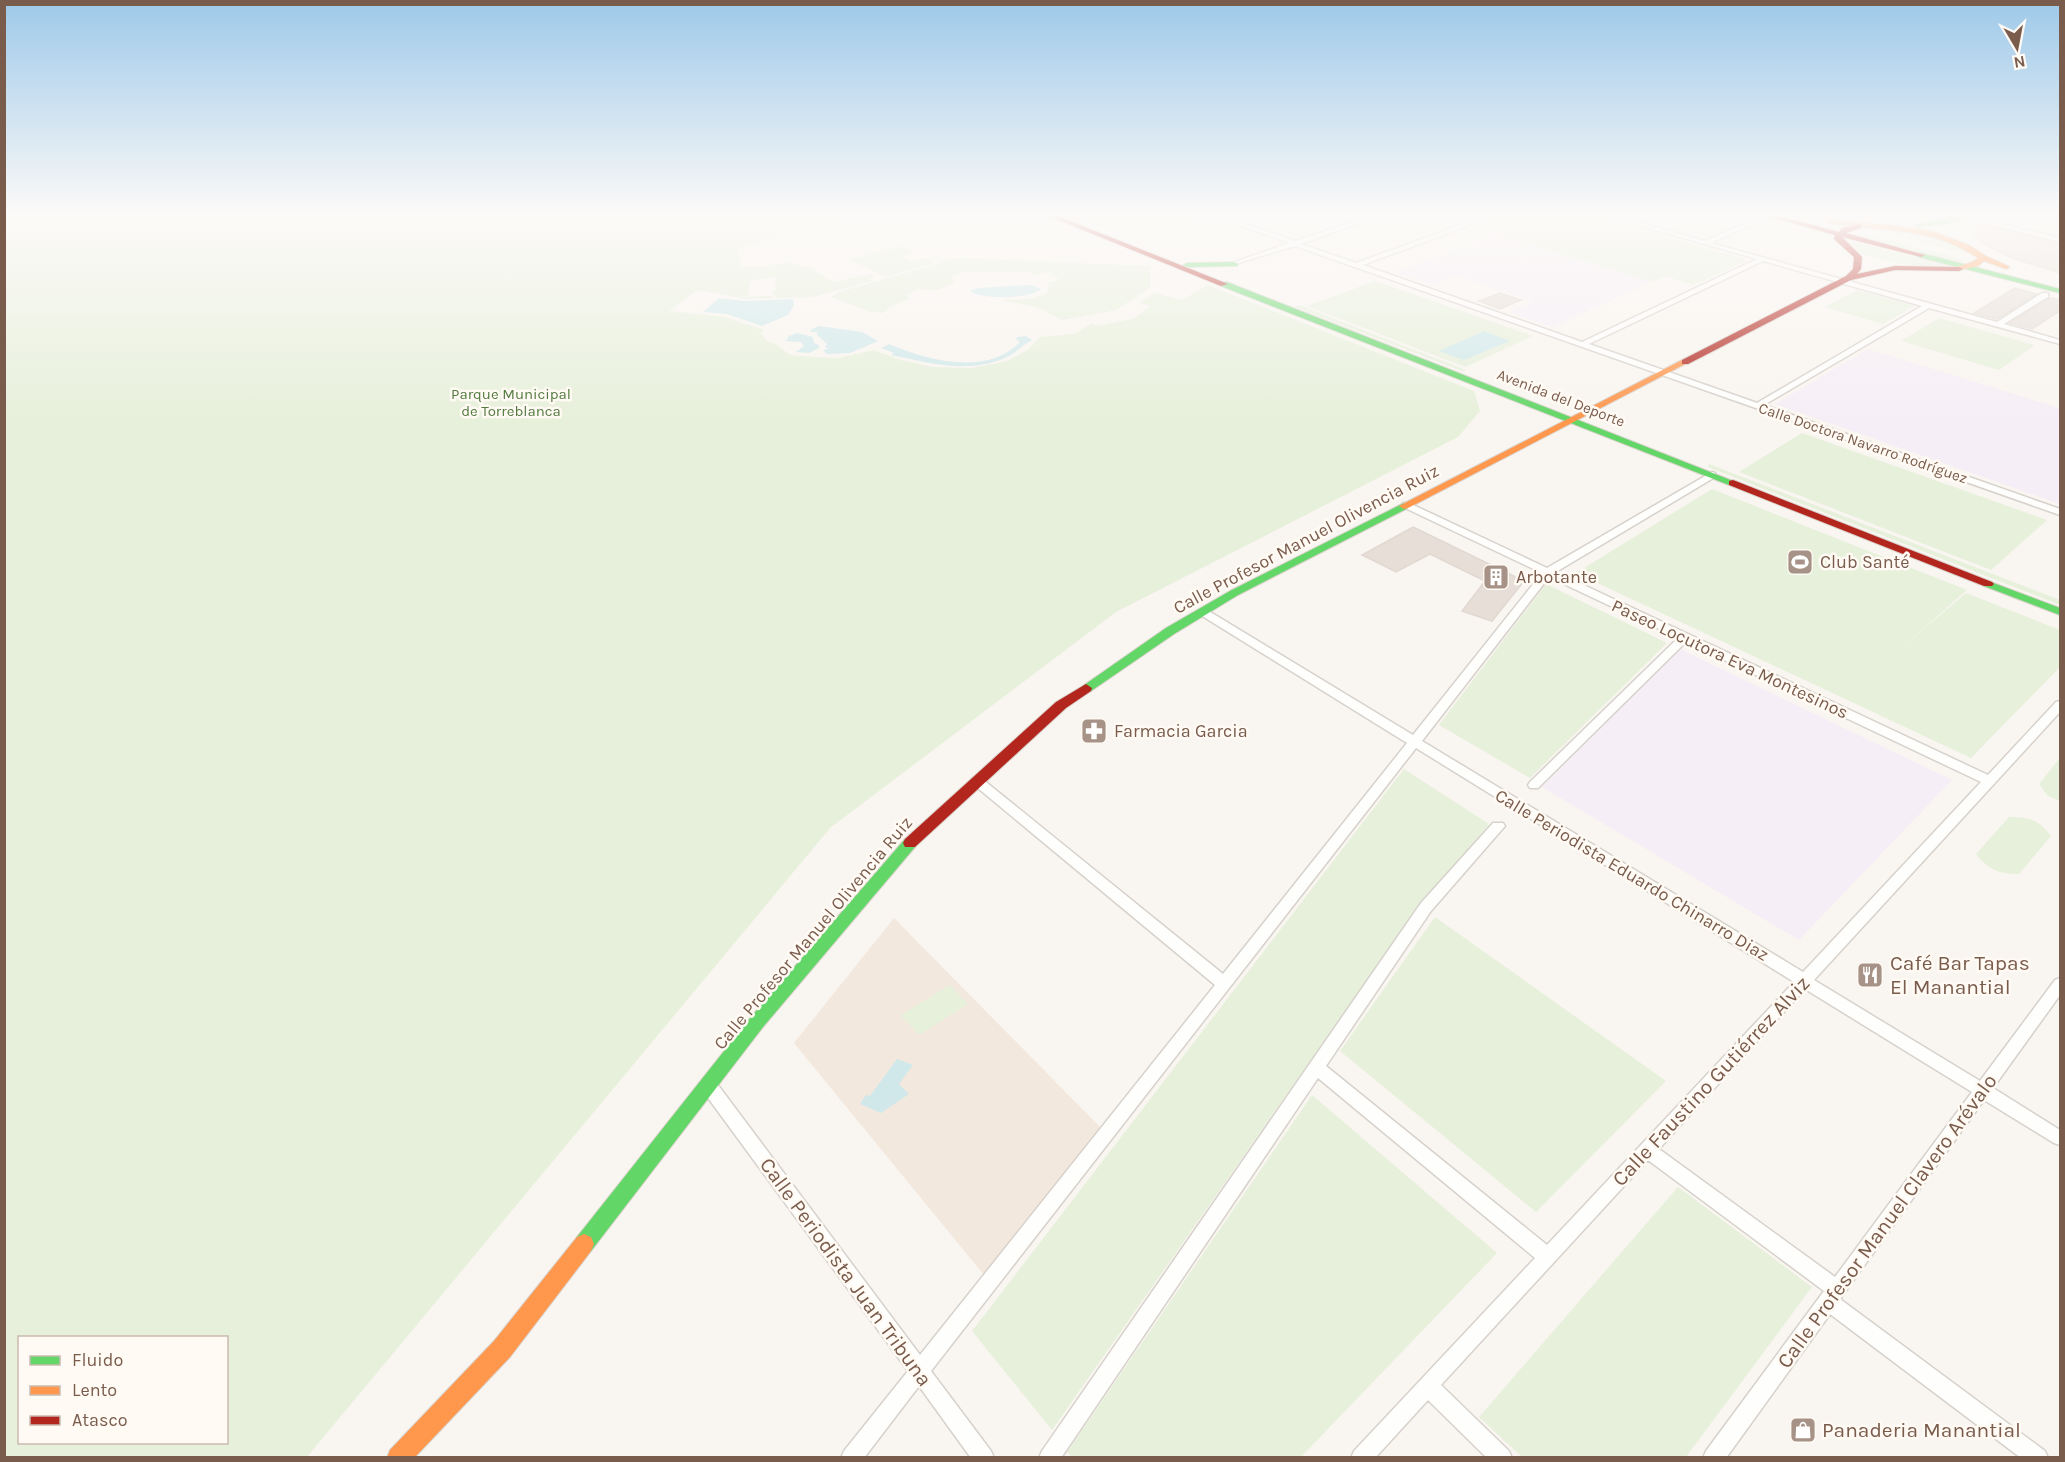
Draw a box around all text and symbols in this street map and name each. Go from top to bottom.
north arrow [1987,18,2047,78]
text: N [2012,52,2027,73]
street label: Avenida del Deporte [1495,365,1627,431]
park label: Parque Municipal de Torreblanca [451,385,571,420]
street label: Calle Doctora Navarro Rodríguez [1756,399,1970,487]
street label: Calle Profesor Manuel Olivencia Ruiz [1169,459,1443,619]
sports icon: Club Santé [1785,547,1815,577]
place label: Club Santé [1820,551,1910,573]
building icon: Arbotante [1481,562,1511,592]
place label: Arbotante [1516,566,1597,588]
street label: Paseo Locutora Eva Montesinos [1608,594,1852,724]
pharmacy icon: Farmacia Garcia [1079,716,1109,746]
place label: Farmacia Garcia [1114,720,1248,742]
street label: Calle Periodista Eduardo Chinarro Diaz [1491,784,1773,966]
street label: Calle Profesor Manuel Olivencia Ruiz [709,812,917,1054]
place label: Café Bar Tapas El Manantial [1890,951,2030,999]
restaurant icon: Café Bar Tapas El Manantial [1855,960,1885,990]
street label: Calle Faustino Gutiérrez Alviz [1607,971,1815,1191]
street label: Calle Profesor Manuel Clavero Arévalo [1772,1069,2002,1373]
street label: Calle Periodista Juan Tribuna [755,1153,937,1391]
legend [18,1336,228,1444]
text: Fluido [72,1349,123,1371]
text: Lento [72,1379,117,1401]
text: Atasco [72,1409,128,1431]
shop icon: Panaderia Manantial [1788,1415,1818,1445]
place label: Panaderia Manantial [1822,1418,2021,1442]

